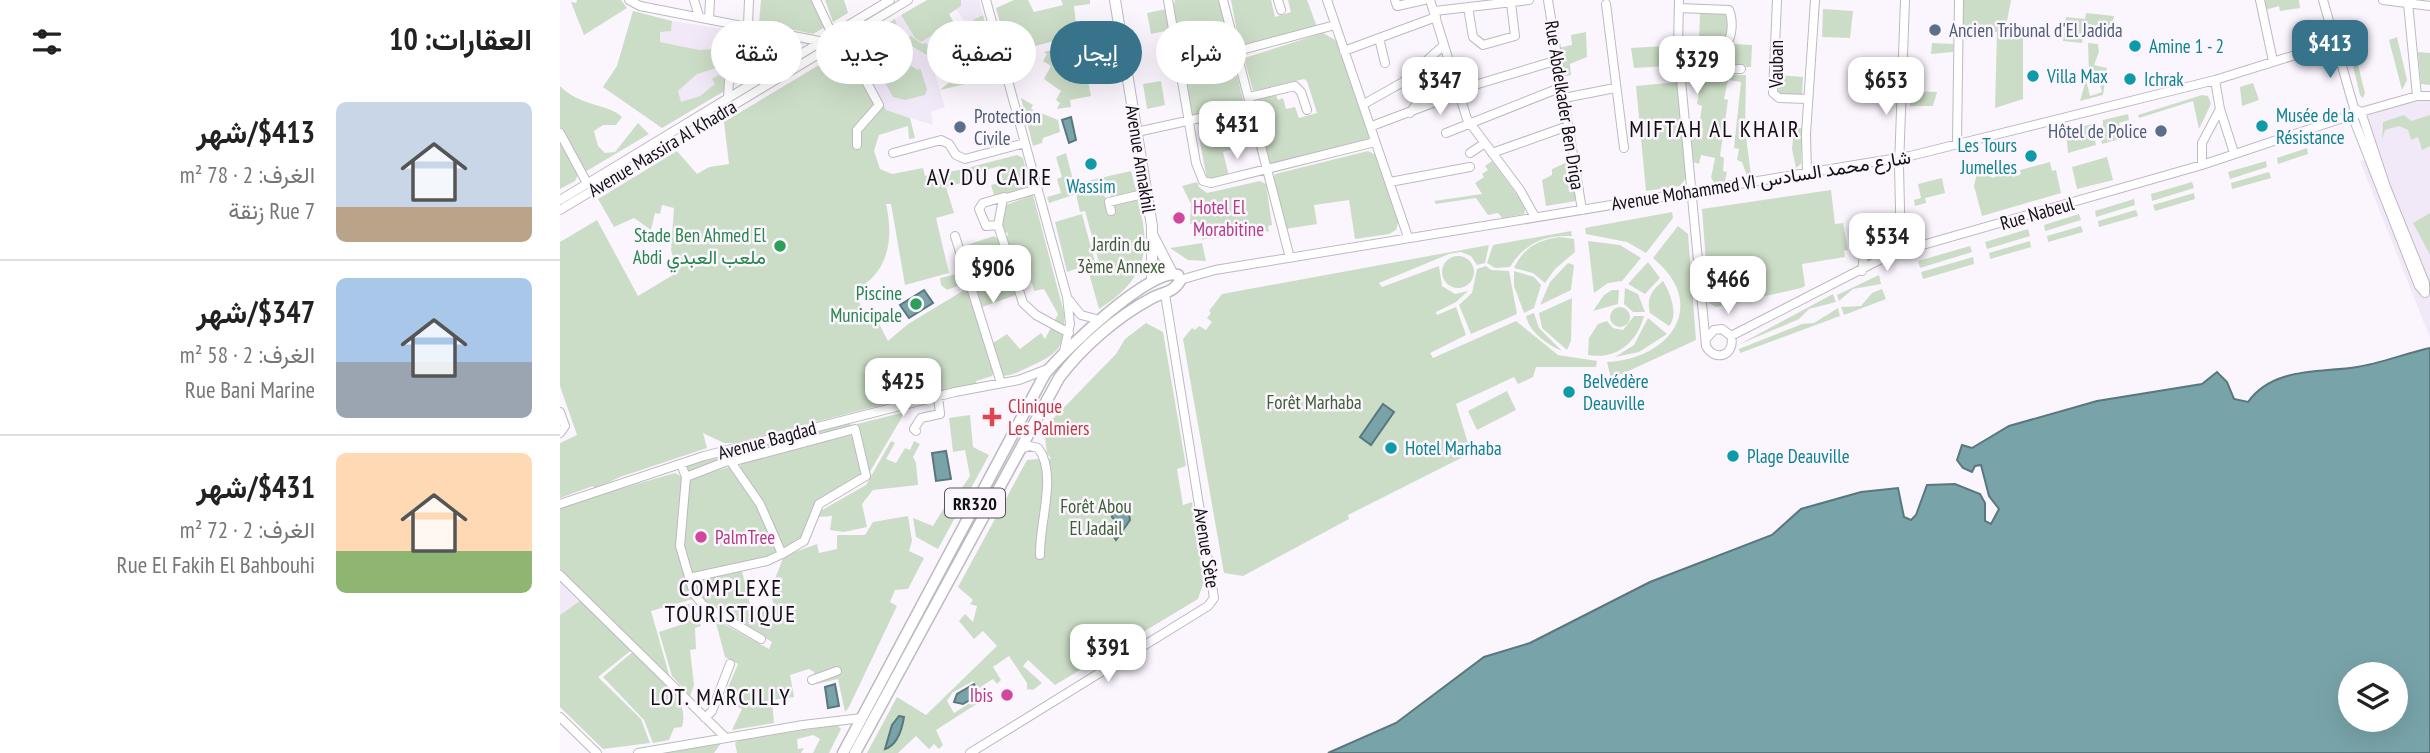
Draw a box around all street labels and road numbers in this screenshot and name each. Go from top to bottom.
street label: Rue Abdelkader Ben Driga [1540,19,1590,191]
street label: Vauban [1764,40,1788,89]
street label: Avenue Massira Al Khadra [583,94,741,202]
street label: Avenue Annakhil [1121,103,1161,215]
street label: Avenue Mohammed VI شارع محمد السادس [1610,144,1913,217]
street label: Rue Nabeul [1997,191,2077,235]
street label: Avenue Bagdad [715,415,819,465]
road number: RR320 [945,489,1005,518]
street label: Avenue Sète [1189,506,1225,590]

